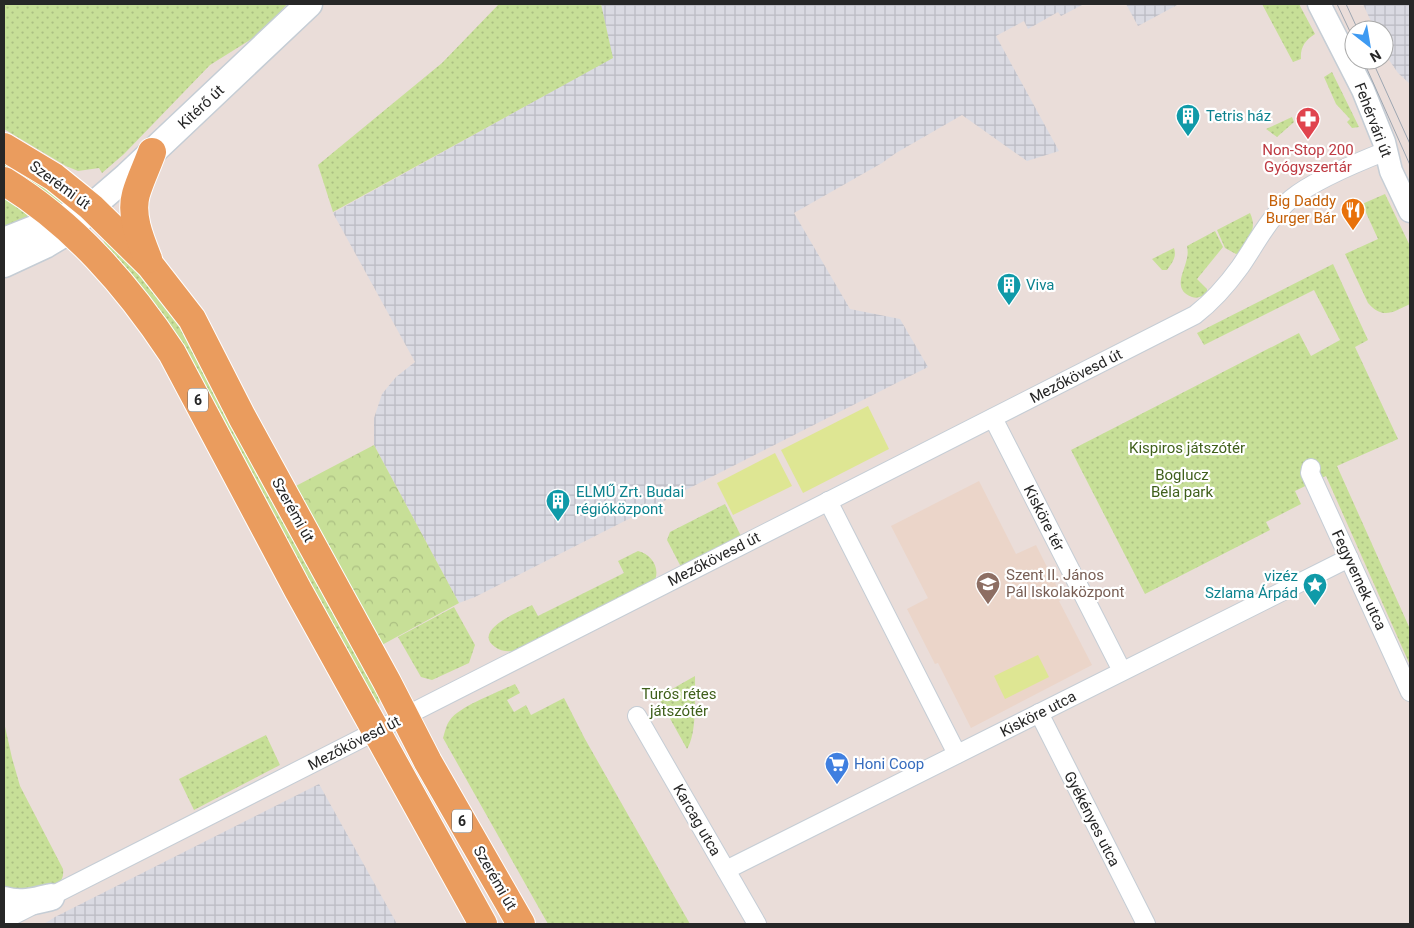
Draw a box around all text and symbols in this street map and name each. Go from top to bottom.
north arrow [1344,20,1394,70]
text: N [1367,47,1384,66]
street label: Fehérvári út [1351,80,1395,160]
street label: Kitérő út [174,81,228,133]
building icon: Tetris ház [1175,103,1201,137]
pharmacy icon: Non-Stop 200 Gyógyszertár [1295,106,1321,140]
place label: Tetris ház [1206,107,1271,125]
place label: Non-Stop 200 Gyógyszertár [1262,141,1354,176]
street label: Szerémi út [26,157,94,213]
place label: Big Daddy Burger Bár [1266,192,1336,227]
restaurant icon: Big Daddy Burger Bár [1340,197,1366,231]
building icon: Viva [996,272,1022,306]
place label: Viva [1026,276,1055,294]
street label: Mezőkövesd út [1027,345,1125,407]
road number: 6 [188,388,208,412]
park label: Kispiros játszótér [1129,439,1245,457]
park label: Boglucz Béla park [1151,466,1213,501]
street label: Szerémi út [268,475,318,545]
street label: Kisköre tér [1020,482,1068,554]
place label: ELMŰ Zrt. Budai régióközpont [576,483,684,518]
building icon: ELMŰ Zrt. Budai régióközpont [545,488,571,522]
street label: Fegyvernek utca [1328,527,1390,633]
street label: Mezőkövesd út [665,528,763,590]
place label: Szent II. János Pál Iskolaközpont [1006,566,1124,601]
place label: vizéz Szlama Árpád [1205,567,1298,602]
school or university icon: Szent II. János Pál Iskolaközpont [975,571,1001,605]
place icon: vizéz Szlama Árpád [1302,572,1328,606]
park label: Túrós rétes játszótér [642,685,716,720]
street label: Kisköre utca [997,687,1079,741]
street label: Mezőkövesd út [305,712,403,774]
supermarket icon: Honi Coop [824,751,850,785]
place label: Honi Coop [854,755,924,773]
street label: Gyékényes utca [1060,768,1124,870]
street label: Karcag utca [669,781,725,859]
road number: 6 [452,809,472,832]
street label: Szerémi út [470,843,521,913]

